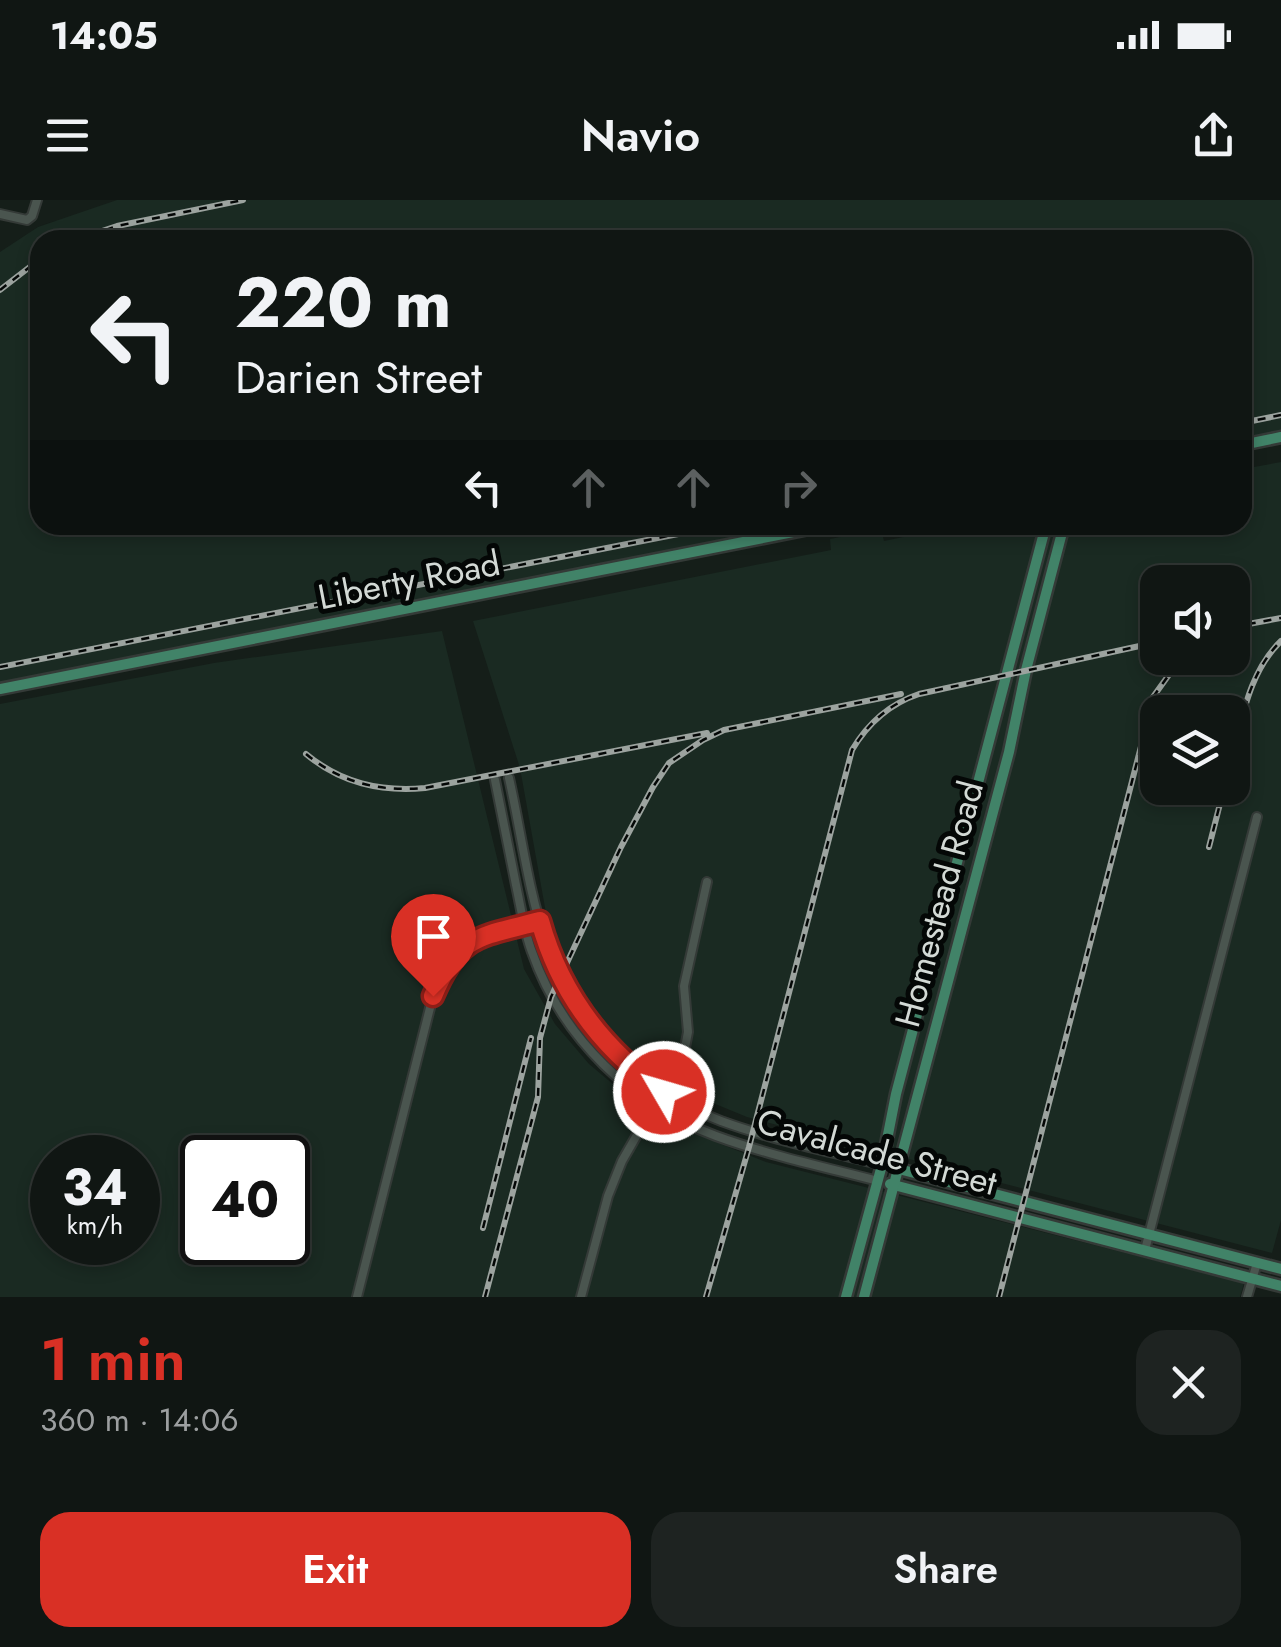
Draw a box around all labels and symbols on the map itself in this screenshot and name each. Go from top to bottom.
street label: Liberty Road [314,538,504,622]
street label: Homestead Road [882,775,996,1033]
pin [391,894,476,997]
position arrow [612,1040,716,1144]
street label: Cavalcade Street [751,1096,1003,1208]
speed limit sign: 40 [180,1135,310,1265]

